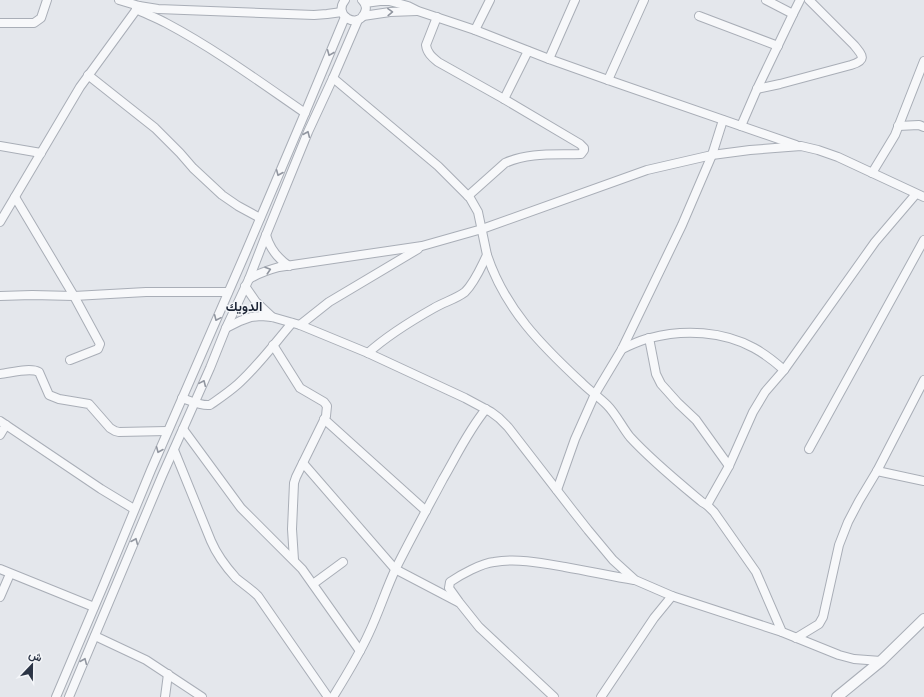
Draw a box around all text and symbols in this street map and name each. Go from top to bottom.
one-way arrow [387,8,393,16]
one-way arrow [327,48,335,56]
one-way arrow [302,131,310,139]
one-way arrow [276,169,284,176]
one-way arrow [265,266,272,275]
district label: الدويك [226,298,262,315]
one-way arrow [214,313,222,321]
one-way arrow [198,380,206,388]
one-way arrow [156,446,164,453]
one-way arrow [130,538,138,545]
north arrow [12,645,52,685]
text: ش [27,647,44,665]
one-way arrow [79,658,87,665]

